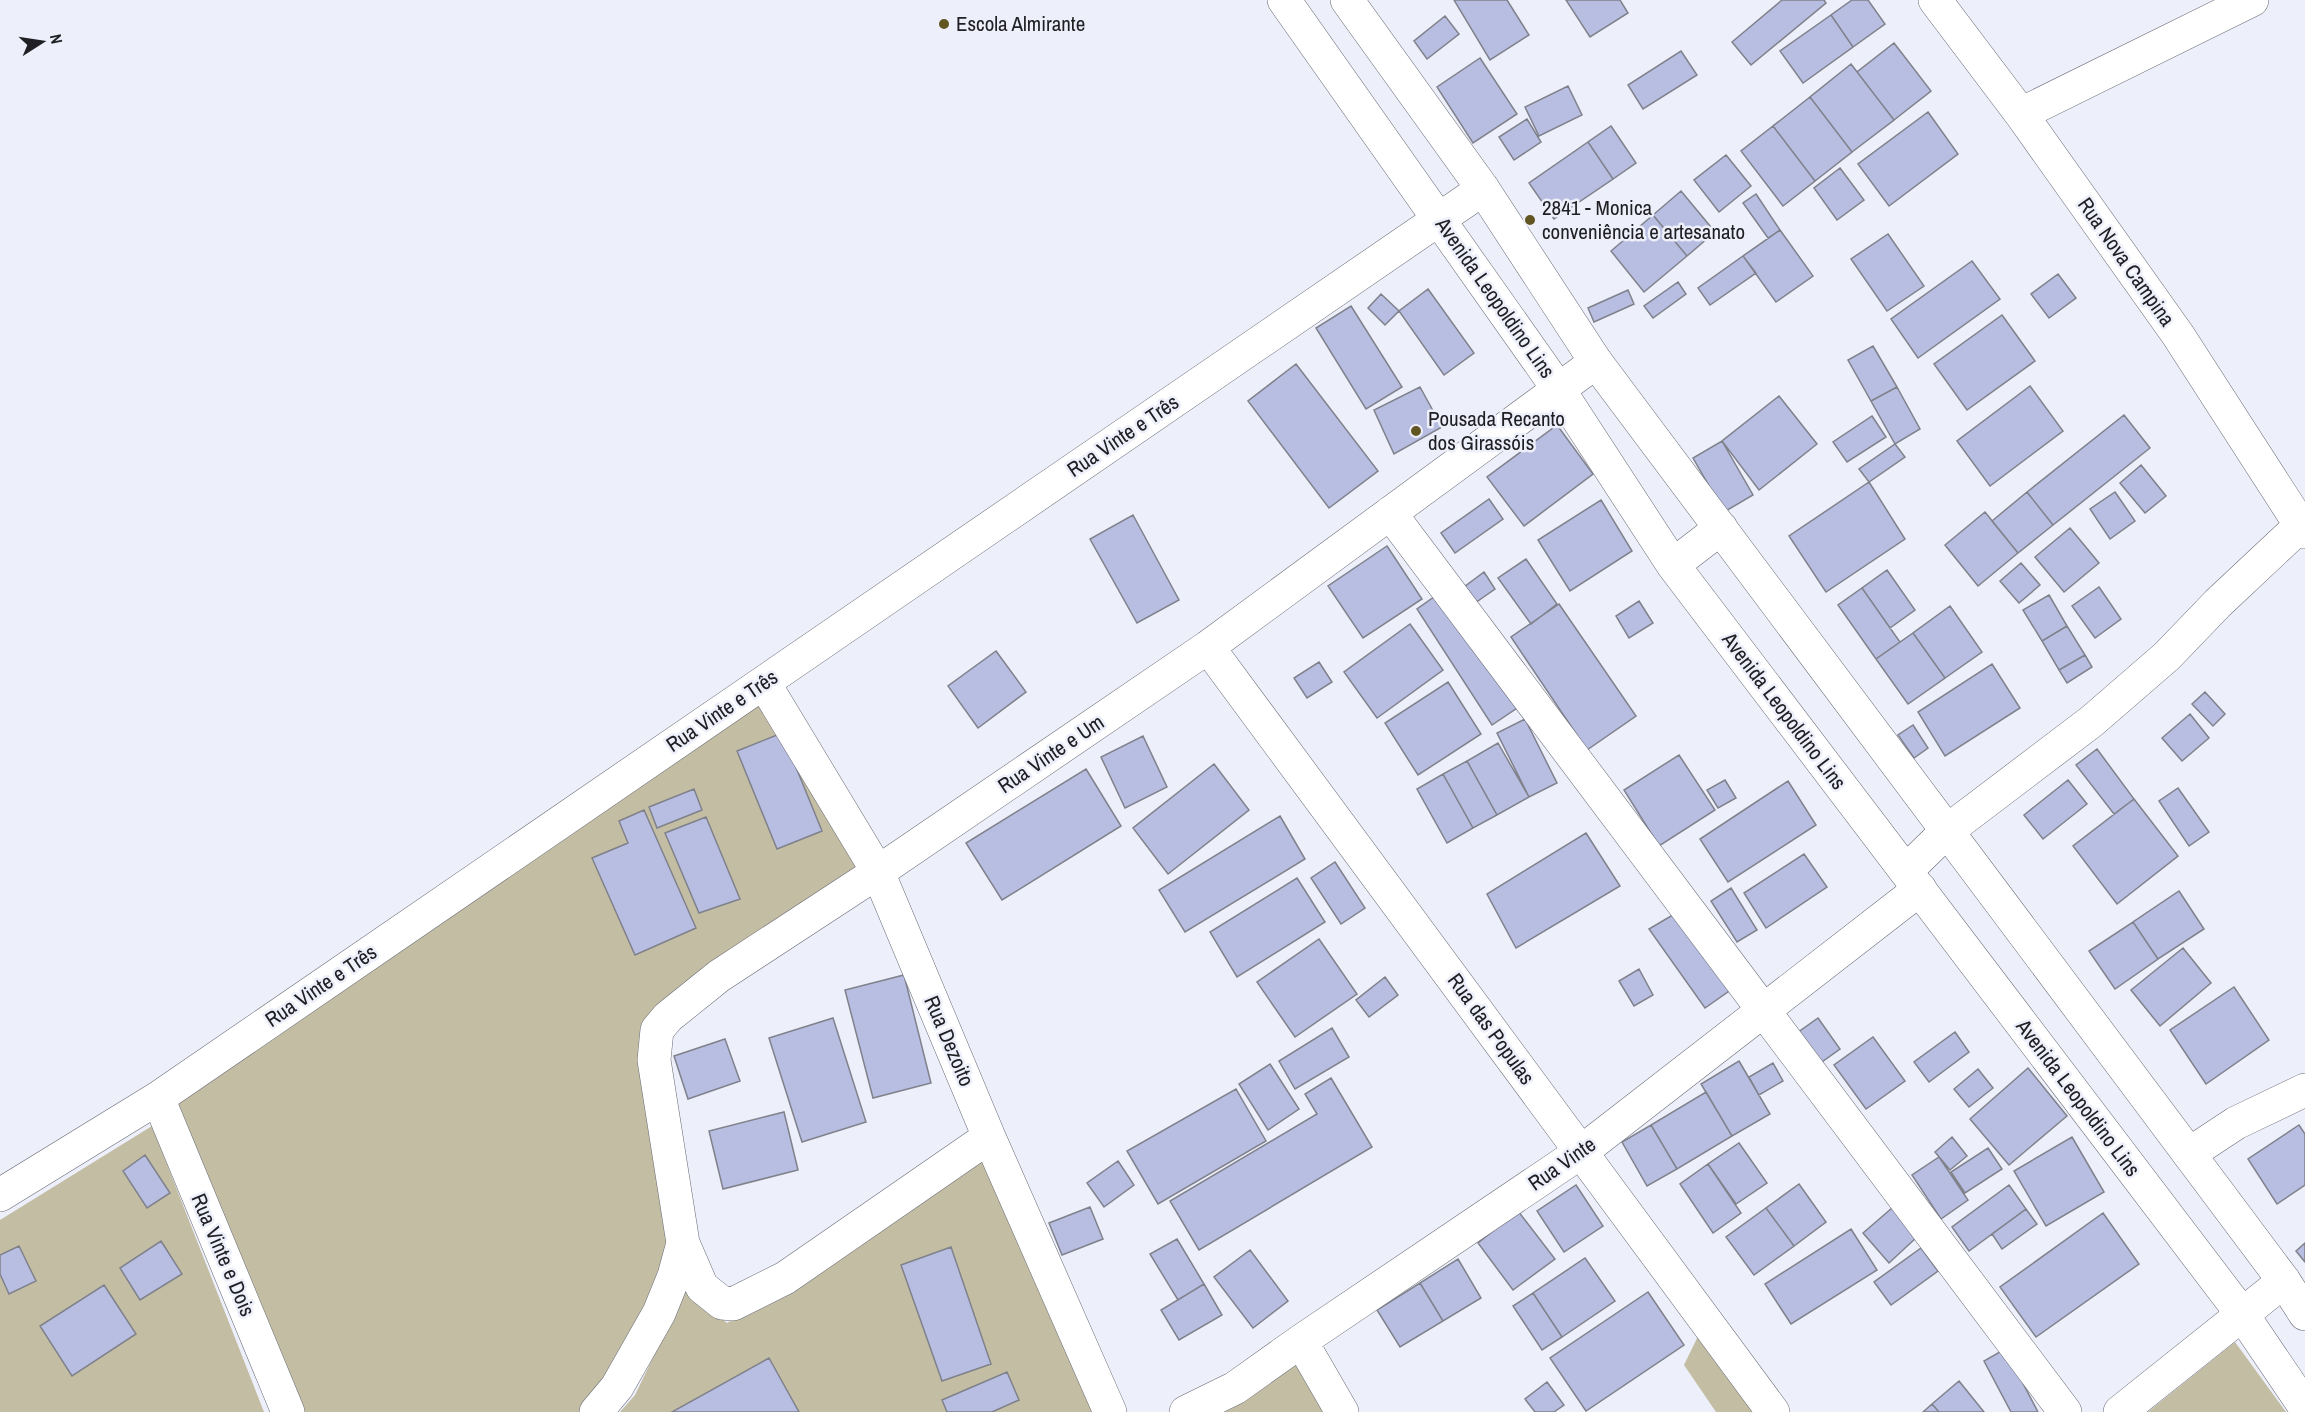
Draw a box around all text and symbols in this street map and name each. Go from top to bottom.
place label: Escola Almirante [956,9,1085,38]
north arrow [12,12,72,72]
marker: Escola Almirante [937,17,951,31]
text: N [45,32,68,46]
street label: Rua Nova Campina [2071,191,2182,332]
place label: 2841 - Monica conveniência e artesanato [1542,193,1745,246]
street label: Avenida Leopoldino Lins [1428,211,1562,384]
marker: 2841 - Monica conveniência e artesanato [1523,213,1537,227]
street label: Rua Vinte e Três [1061,388,1184,484]
place label: Pousada Recanto dos Girassóis [1428,404,1565,457]
marker: Pousada Recanto dos Girassóis [1409,424,1423,438]
street label: Avenida Leopoldino Lins [1715,625,1853,795]
street label: Rua Vinte e Três [660,663,783,759]
street label: Rua Vinte e Um [992,707,1109,800]
street label: Rua Vinte e Três [259,938,382,1034]
street label: Rua das Populas [1441,967,1542,1090]
street label: Rua Dezoito [917,991,982,1091]
street label: Avenida Leopoldino Lins [2009,1012,2147,1182]
street label: Rua Vinte [1522,1130,1601,1197]
street label: Rua Vinte e Dois [185,1189,262,1321]

